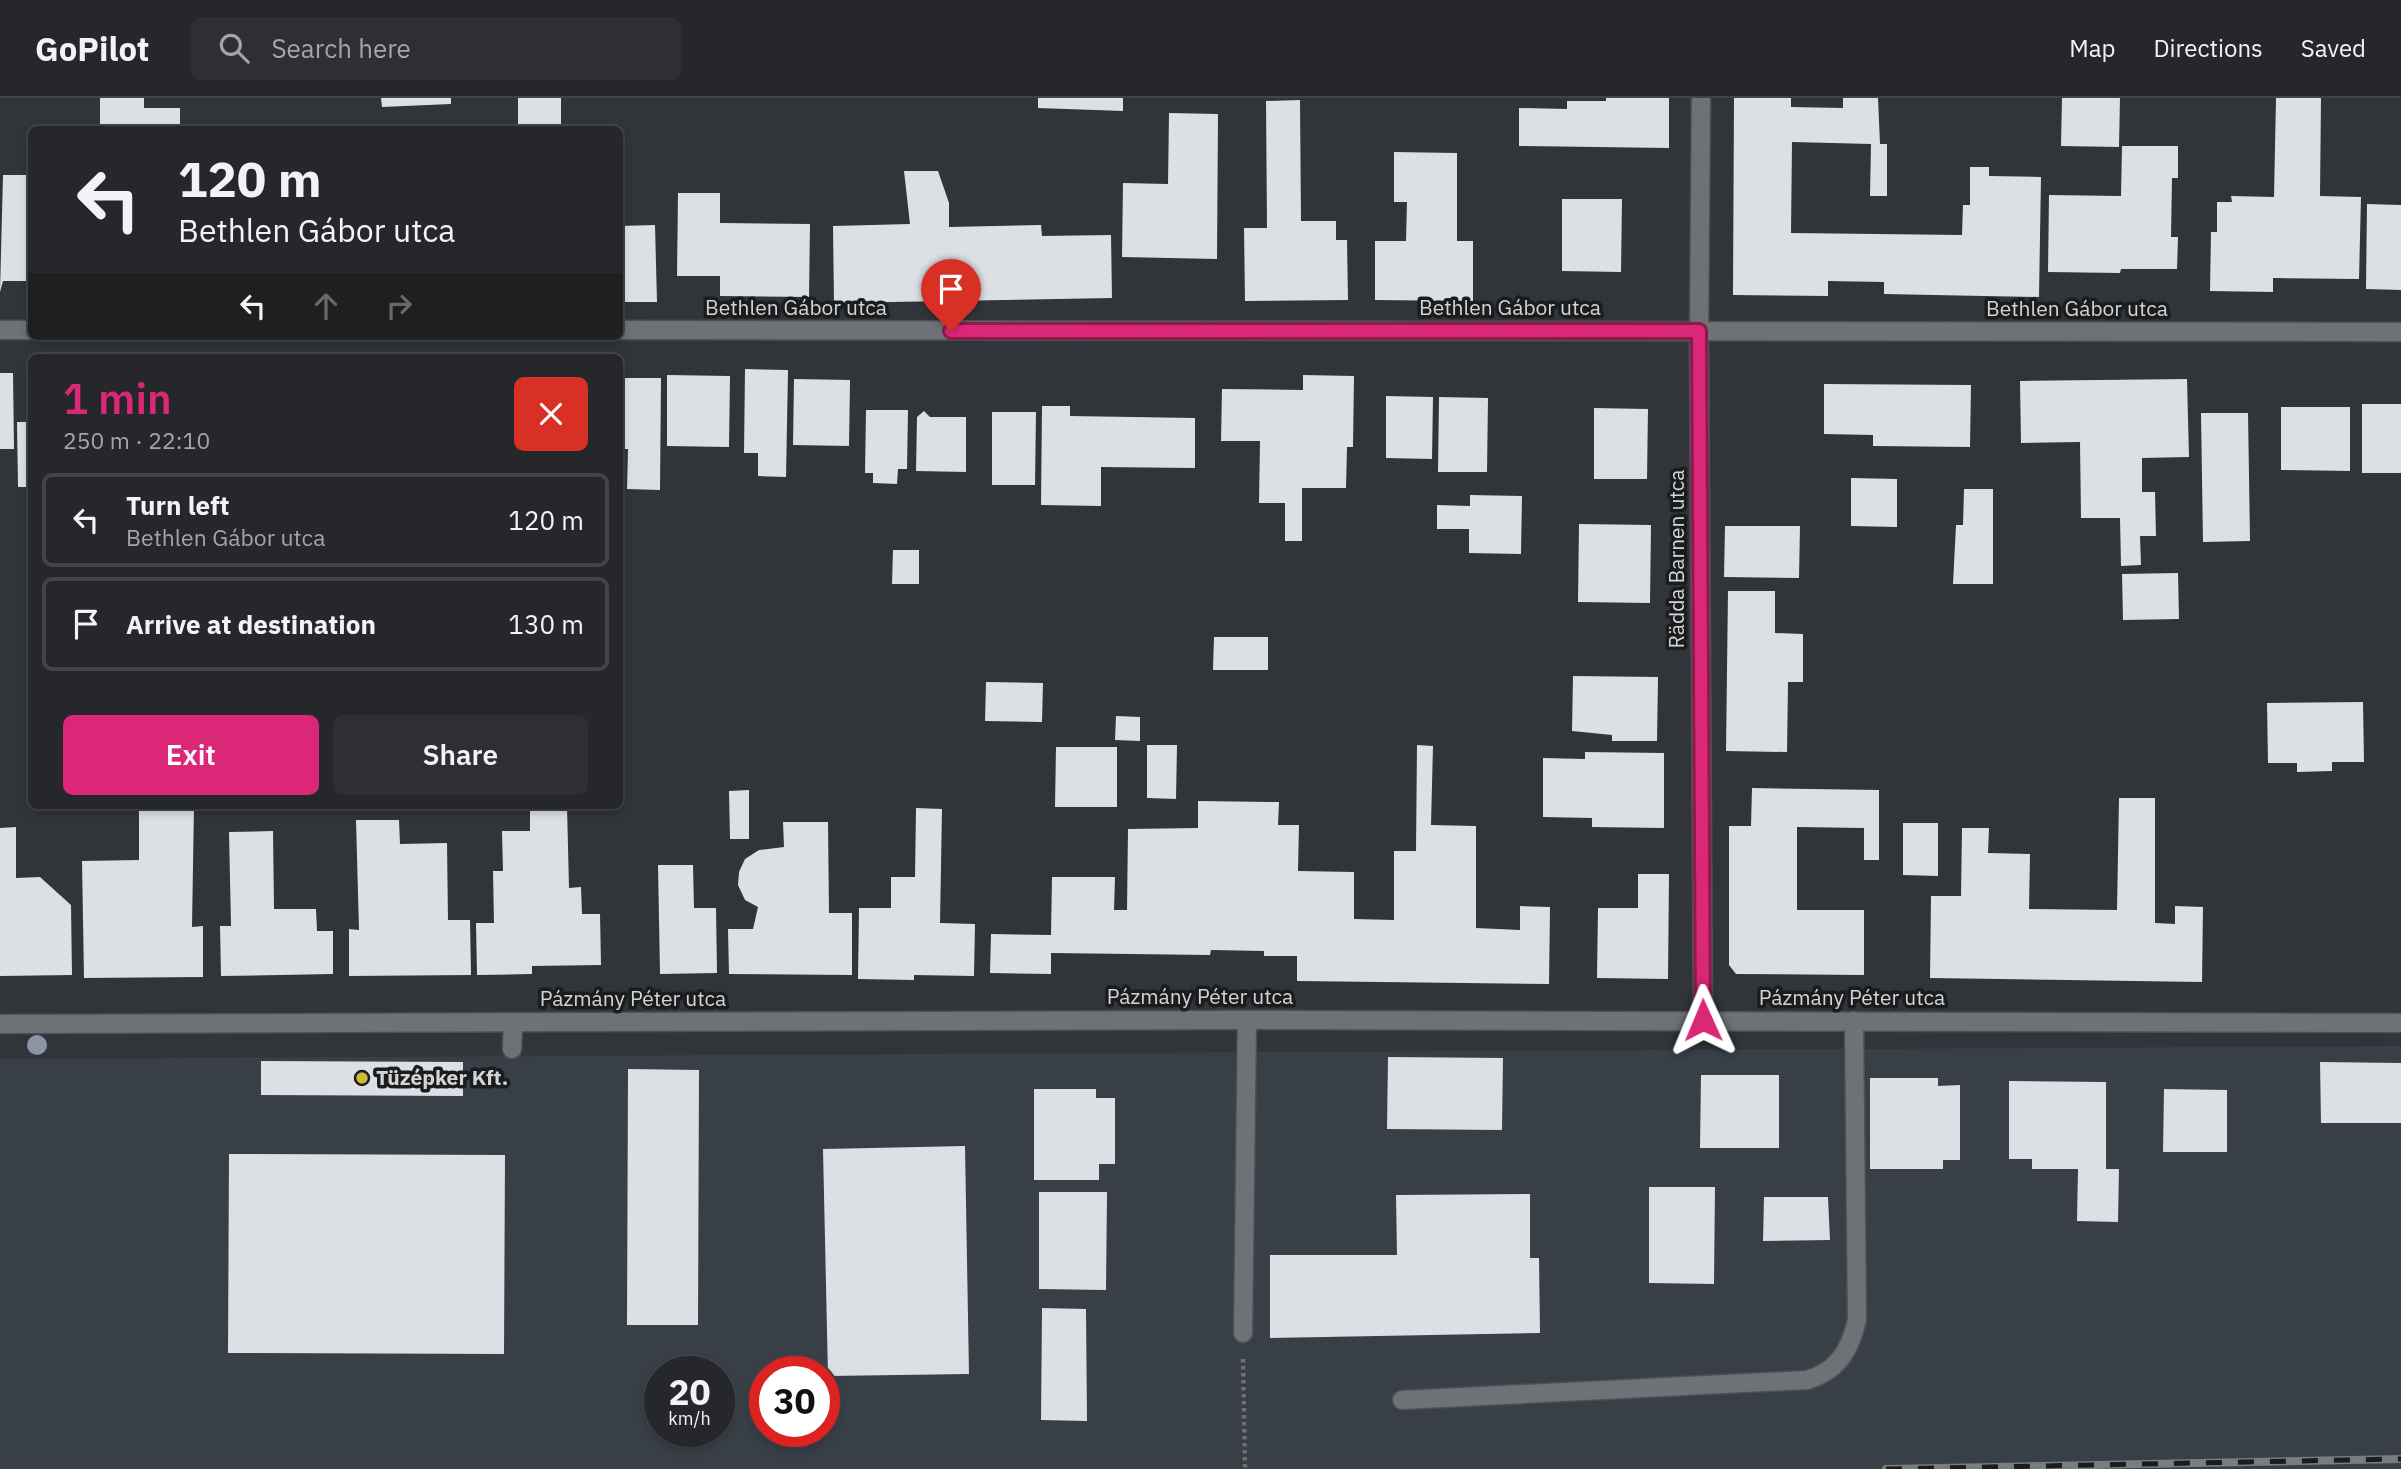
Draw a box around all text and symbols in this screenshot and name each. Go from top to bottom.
search box [191,17,681,80]
text: GoPilot [35,27,149,70]
icon: search [215,29,253,67]
text: Search here [271,31,411,65]
text: Map [2069,32,2115,64]
text: Directions [2153,32,2263,64]
text: Saved [2301,32,2366,64]
text: 120 m [178,147,322,210]
icon: left [63,154,154,245]
text: Bethlen Gábor utca [178,209,455,251]
pin [921,259,981,331]
icon: arrive [932,270,970,308]
icon: left [234,287,272,325]
icon: ahead [307,287,345,325]
icon: right [380,287,418,325]
street label: Bethlen Gábor utca [705,293,887,321]
street label: Bethlen Gábor utca [1419,293,1601,321]
street label: Bethlen Gábor utca [1986,294,2168,322]
text: 1 min [63,371,172,426]
button: close [514,377,588,451]
text: 250 m · 22:10 [63,425,210,455]
street label: Rädda Barnen utca [1662,470,1690,648]
text: Turn left [126,488,229,522]
icon: left [67,501,105,539]
text: 120 m [508,503,584,537]
text: Bethlen Gábor utca [126,522,325,552]
icon: arrive [67,605,105,643]
text: Arrive at destination [126,607,376,641]
text: 130 m [508,607,584,641]
button: Exit [63,715,319,795]
button: Share [333,715,588,795]
street label: Pázmány Péter utca [1107,982,1293,1010]
position arrow [1666,983,1740,1057]
street label: Pázmány Péter utca [1759,983,1945,1011]
street label: Pázmány Péter utca [540,984,726,1012]
place label: Tüzépker Kft. [376,1063,508,1091]
marker: Tüzépker Kft. [354,1070,370,1086]
speed limit sign: 30 [749,1356,840,1447]
text: 20 [668,1369,711,1415]
text: km/h [668,1407,711,1430]

